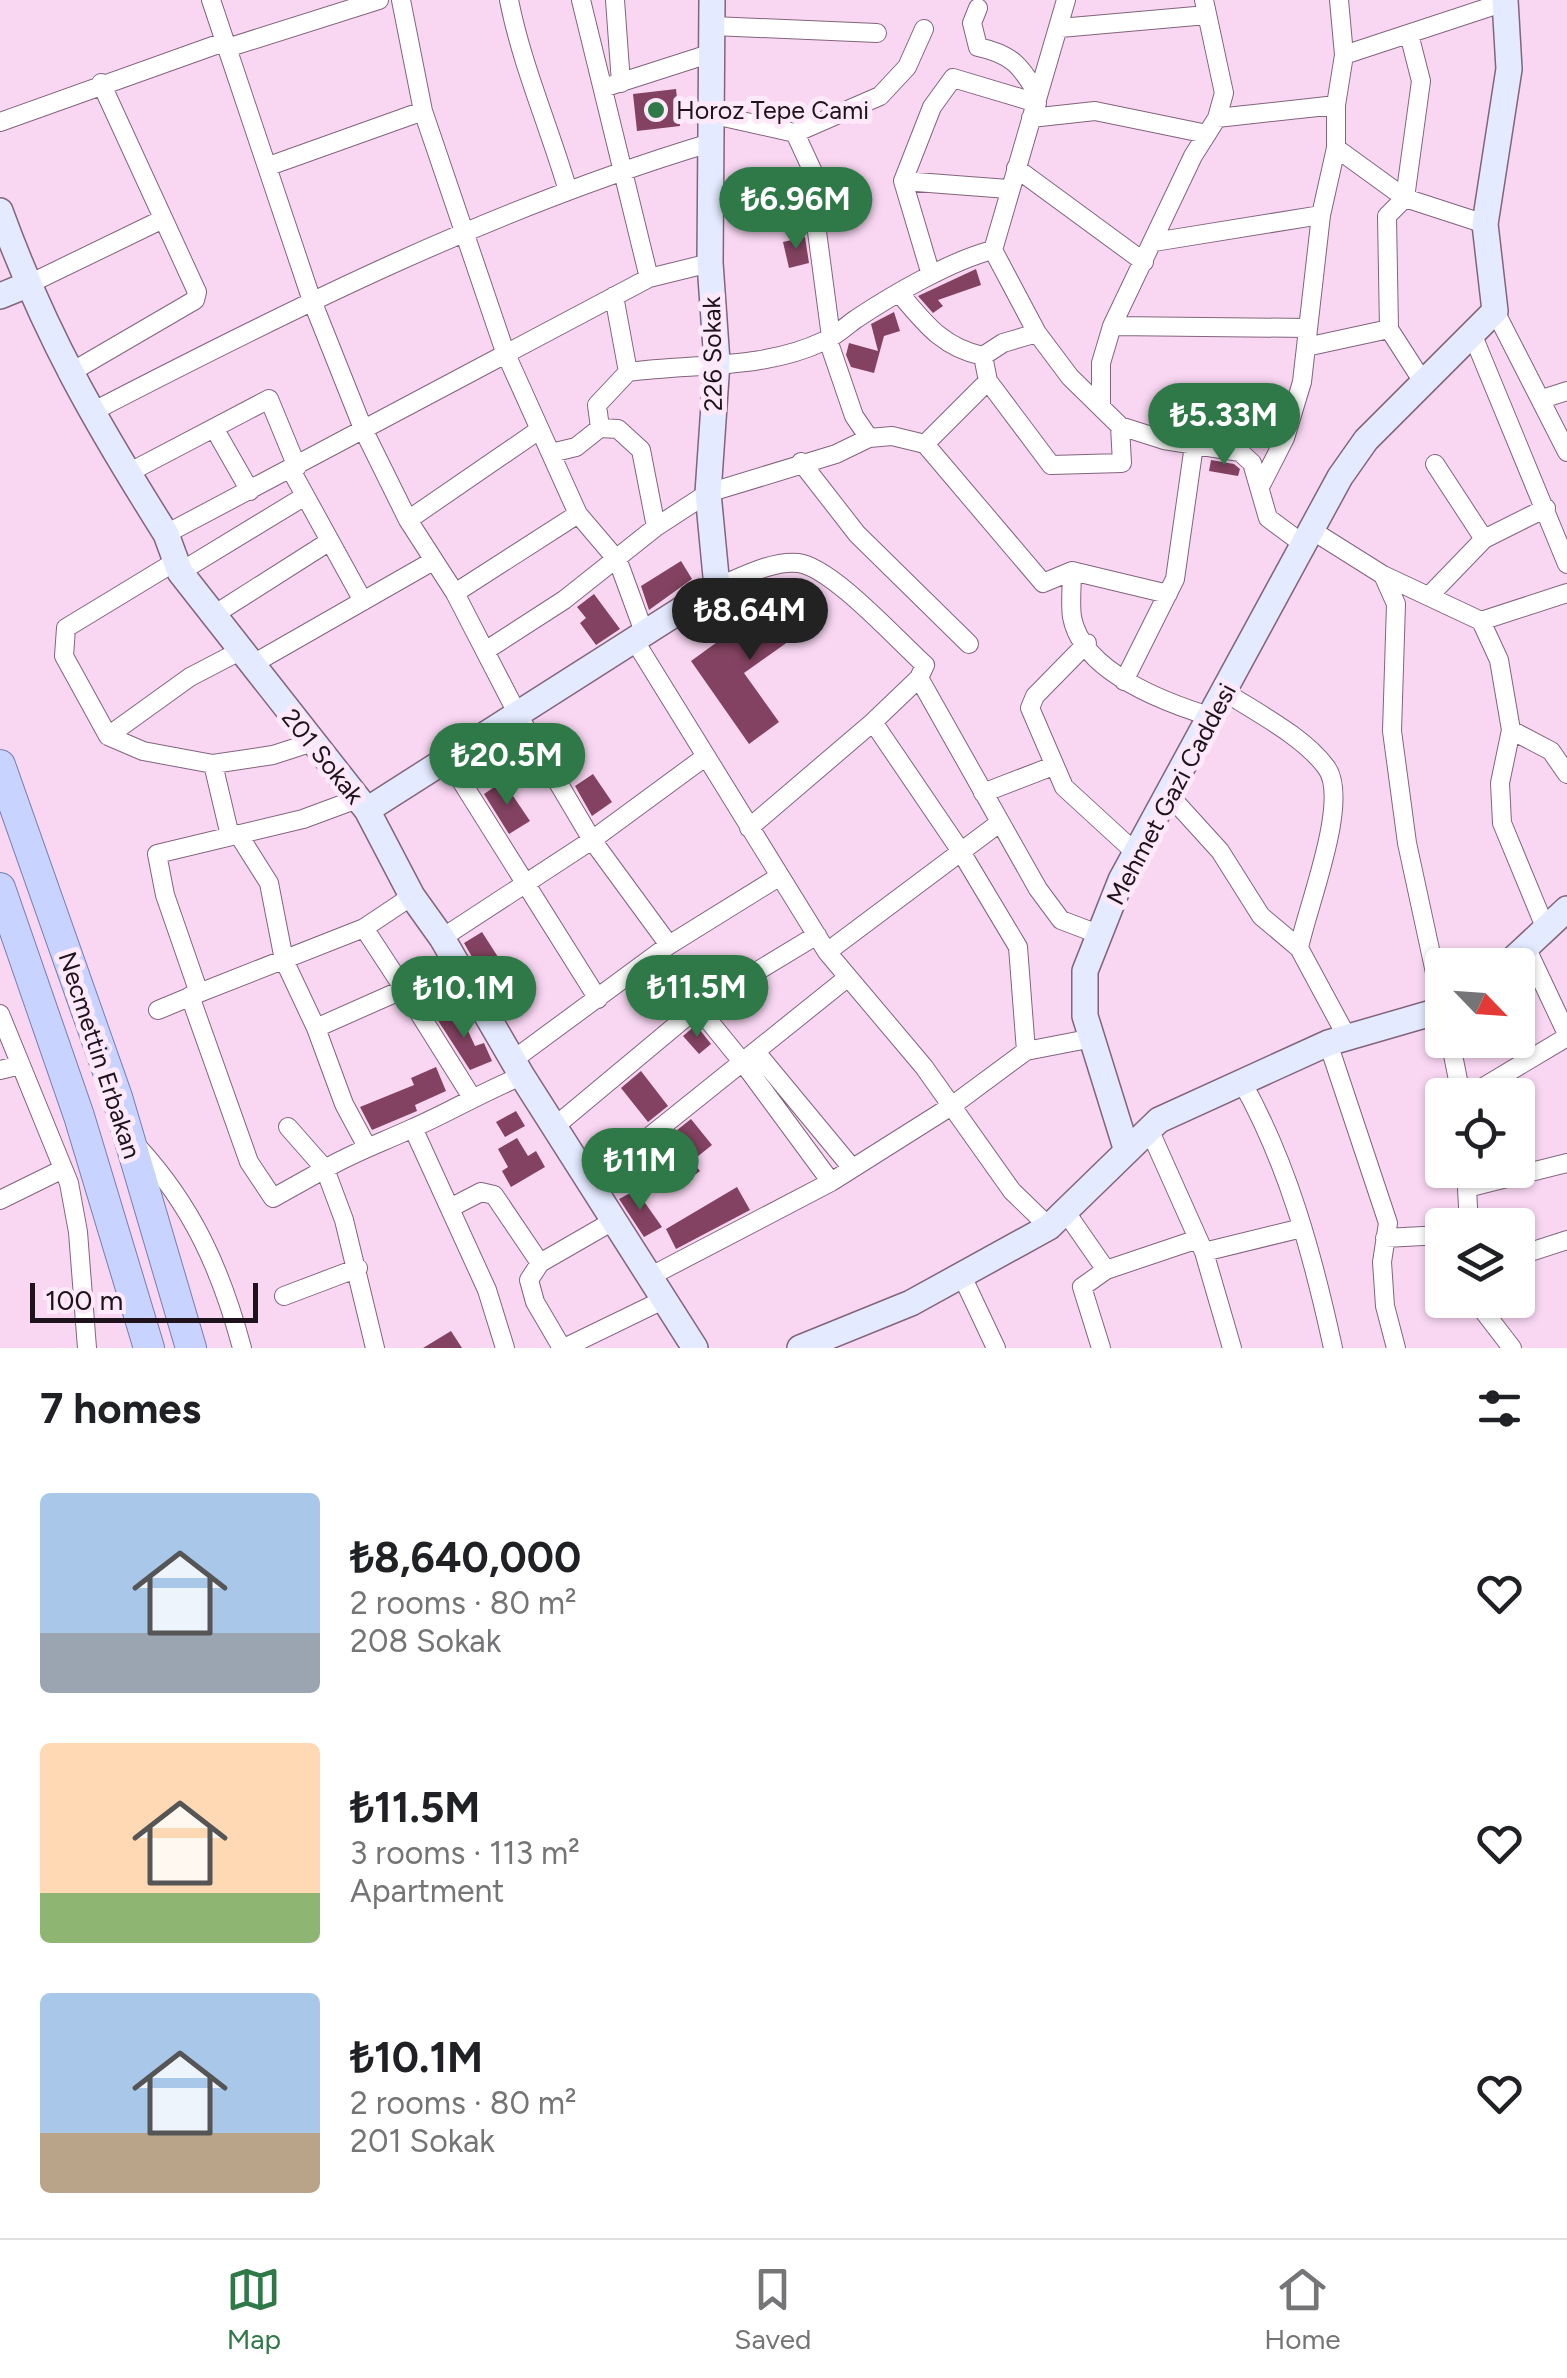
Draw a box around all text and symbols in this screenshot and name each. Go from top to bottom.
place label: Horoz Tepe Cami [676,95,869,125]
marker: Horoz Tepe Cami [645,99,667,121]
pin: ₺6.96M [715,167,877,252]
text: ₺6.96M [741,180,851,218]
street label: 226 Sokak [696,295,728,412]
pin: ₺5.33M [1143,383,1305,468]
text: ₺5.33M [1170,396,1278,434]
pin: ₺8.64M [669,578,831,663]
text: ₺8.64M [694,591,806,629]
street label: Mehmet Gazi Caddesi [1100,678,1242,910]
street label: 201 Sokak [276,703,371,810]
pin: ₺20.5M [426,723,588,808]
text: ₺20.5M [451,736,563,774]
street label: Necmettin Erbakan [52,948,148,1162]
north arrow [1425,948,1535,1058]
map controls [1425,948,1535,1318]
pin: ₺11.5M [616,955,778,1040]
pin: ₺10.1M [383,956,545,1041]
text: ₺11.5M [647,968,747,1006]
text: ₺10.1M [413,969,515,1007]
button: locate [1425,1078,1535,1188]
pin: ₺11M [581,1128,699,1213]
text: ₺11M [604,1141,676,1179]
button: layers [1425,1208,1535,1318]
scale bar [30,1278,258,1322]
text: 100 m [45,1283,123,1317]
icon: filters [1472,1381,1527,1436]
text: 7 homes [40,1383,201,1434]
text: ₺8,640,000 [350,1532,581,1583]
icon: home [120,1533,240,1653]
icon: heart [1472,1566,1527,1621]
text: 2 rooms · 80 m² [350,1584,577,1622]
text: 208 Sokak [350,1622,501,1660]
text: ₺11.5M [350,1782,480,1833]
icon: home [120,1783,240,1903]
icon: heart [1472,1816,1527,1871]
text: 3 rooms · 113 m² [350,1834,580,1872]
text: Apartment [350,1872,504,1910]
text: ₺10.1M [350,2032,483,2083]
icon: home [120,2033,240,2153]
icon: heart [1472,2066,1527,2121]
text: 2 rooms · 80 m² [350,2084,577,2122]
text: 201 Sokak [350,2122,495,2160]
tab: Map [226,2262,281,2356]
tab: Saved [734,2262,811,2356]
tab: Home [1264,2262,1341,2356]

